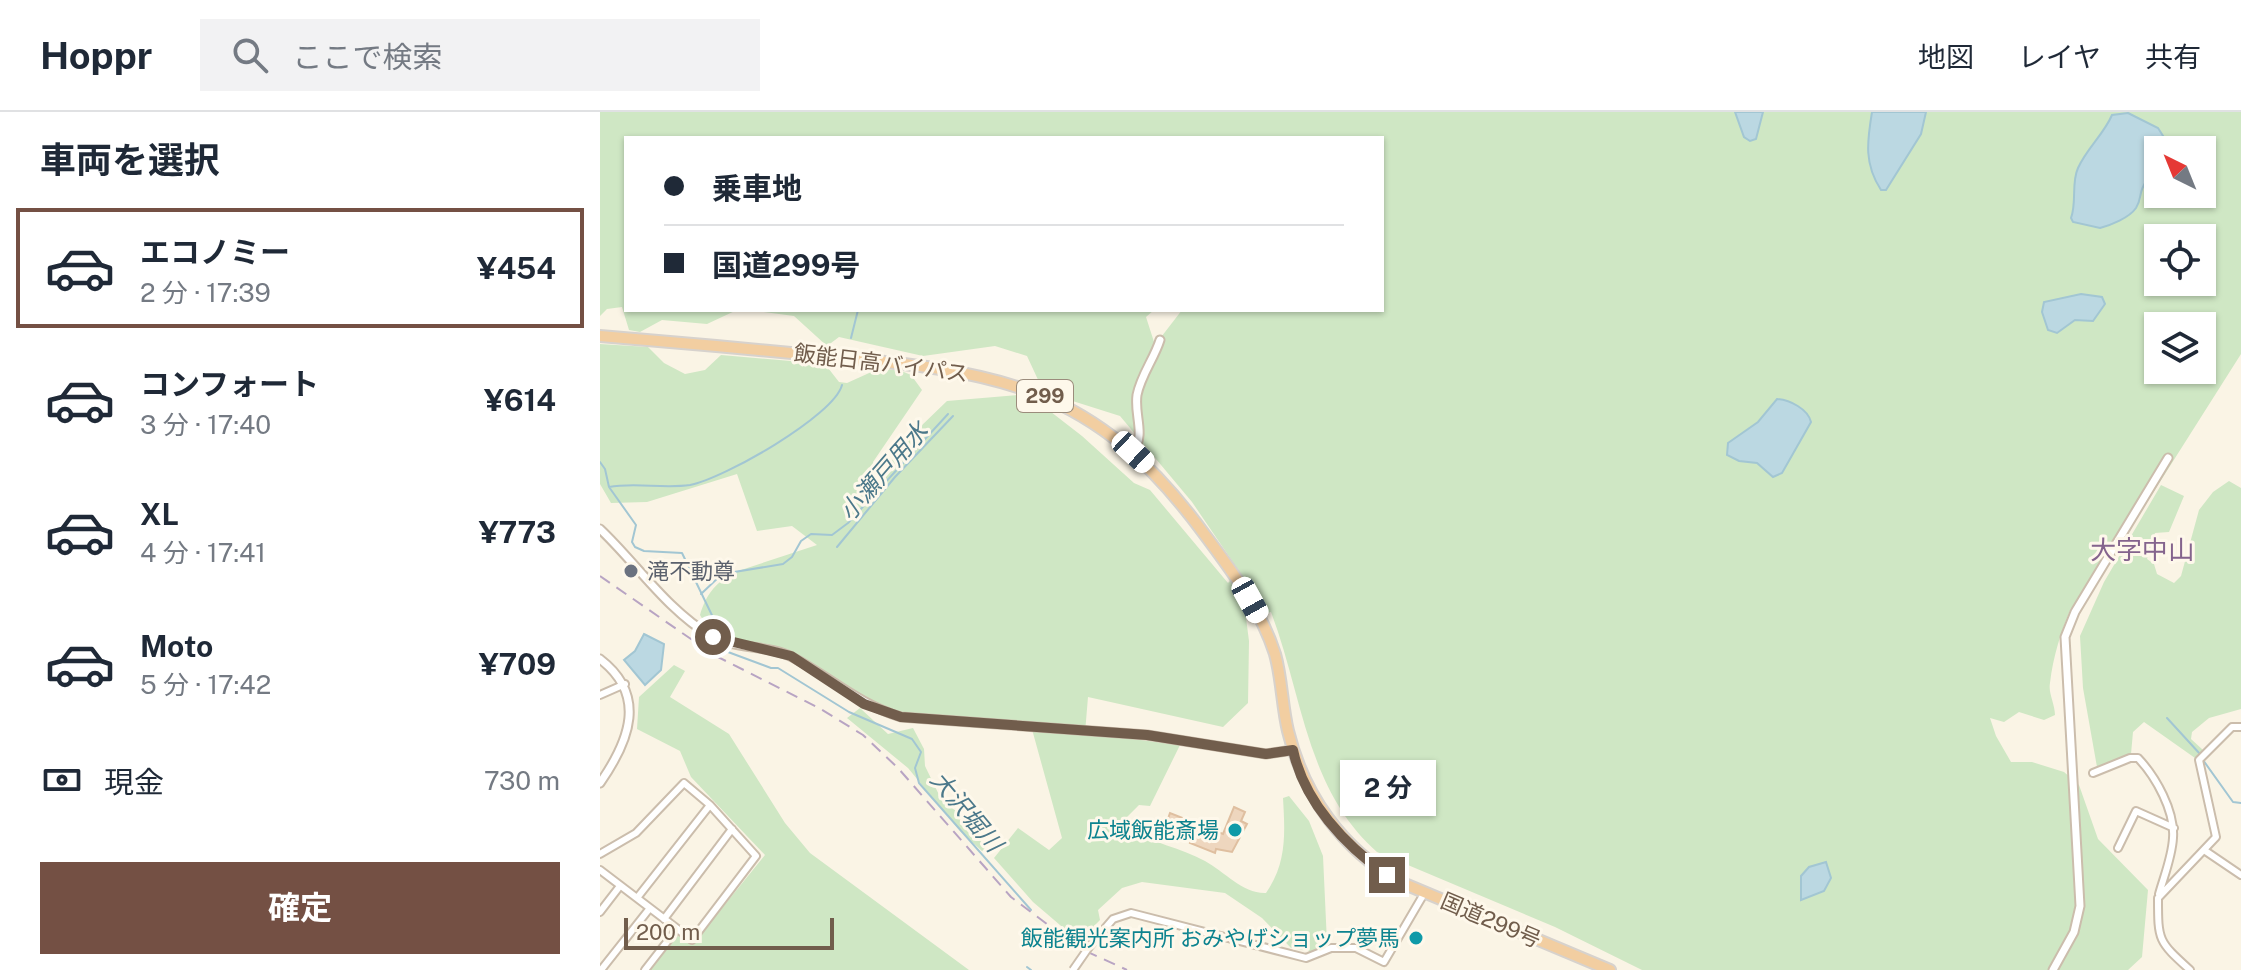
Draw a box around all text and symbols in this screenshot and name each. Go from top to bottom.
search box [200,19,760,91]
text: Hoppr [40,33,152,78]
icon: search [228,33,272,77]
text: ここで検索 [292,39,442,75]
text: 地図 [1918,40,1974,73]
text: レイヤ [2018,40,2101,73]
text: 共有 [2145,40,2201,73]
north arrow [2144,136,2216,208]
map controls [2144,136,2216,384]
text: 車両を選択 [40,139,220,181]
text: 乗車地 [712,170,802,206]
button: locate [2144,224,2216,296]
icon: car [44,232,116,304]
text: エコノミー [140,234,290,270]
text: 国道299号 [712,247,861,283]
text: ¥454 [477,250,556,286]
text: 2 分 · 17:39 [140,277,271,308]
button: layers [2144,312,2216,384]
street label: 飯能日高バイパス [792,339,970,387]
icon: car [44,364,116,436]
text: コンフォート [140,366,319,402]
road number: 299 [1017,380,1073,412]
text: ¥614 [484,382,556,418]
text: 3 分 · 17:40 [140,409,271,440]
water label: 小瀬戸用水 [833,414,935,525]
car [1107,427,1159,477]
icon: car [44,496,116,568]
text: XL [140,496,179,532]
text: ¥773 [479,514,556,550]
district label: 大字中山 [2090,534,2194,565]
text: 4 分 · 17:41 [140,537,266,568]
place label: 滝不動尊 [647,558,735,584]
marker: 滝不動尊 [622,562,640,580]
car [1228,573,1272,627]
route start [695,619,731,655]
icon: car [44,628,116,700]
text: Moto [140,628,213,664]
text: ¥709 [479,646,556,682]
text: 5 分 · 17:42 [140,669,271,700]
icon: cash [40,758,84,802]
callout: 2 分 [1339,759,1435,815]
text: 現金 [104,764,164,800]
text: 730 m [484,765,560,796]
water label: 大沢堀川 [925,765,1011,859]
text: 2 分 [1364,772,1412,803]
place label: 広域飯能斎場 [1087,817,1219,843]
marker: 広域飯能斎場 [1226,821,1244,839]
route end [1369,857,1405,893]
button: 確定 [40,862,560,954]
street label: 国道299号 [1437,887,1545,953]
scale bar [624,914,834,950]
text: 200 m [636,919,700,945]
place label: 飯能観光案内所 おみやげショップ夢馬 [1021,925,1400,951]
marker: 飯能観光案内所 おみやげショップ夢馬 [1407,929,1425,947]

